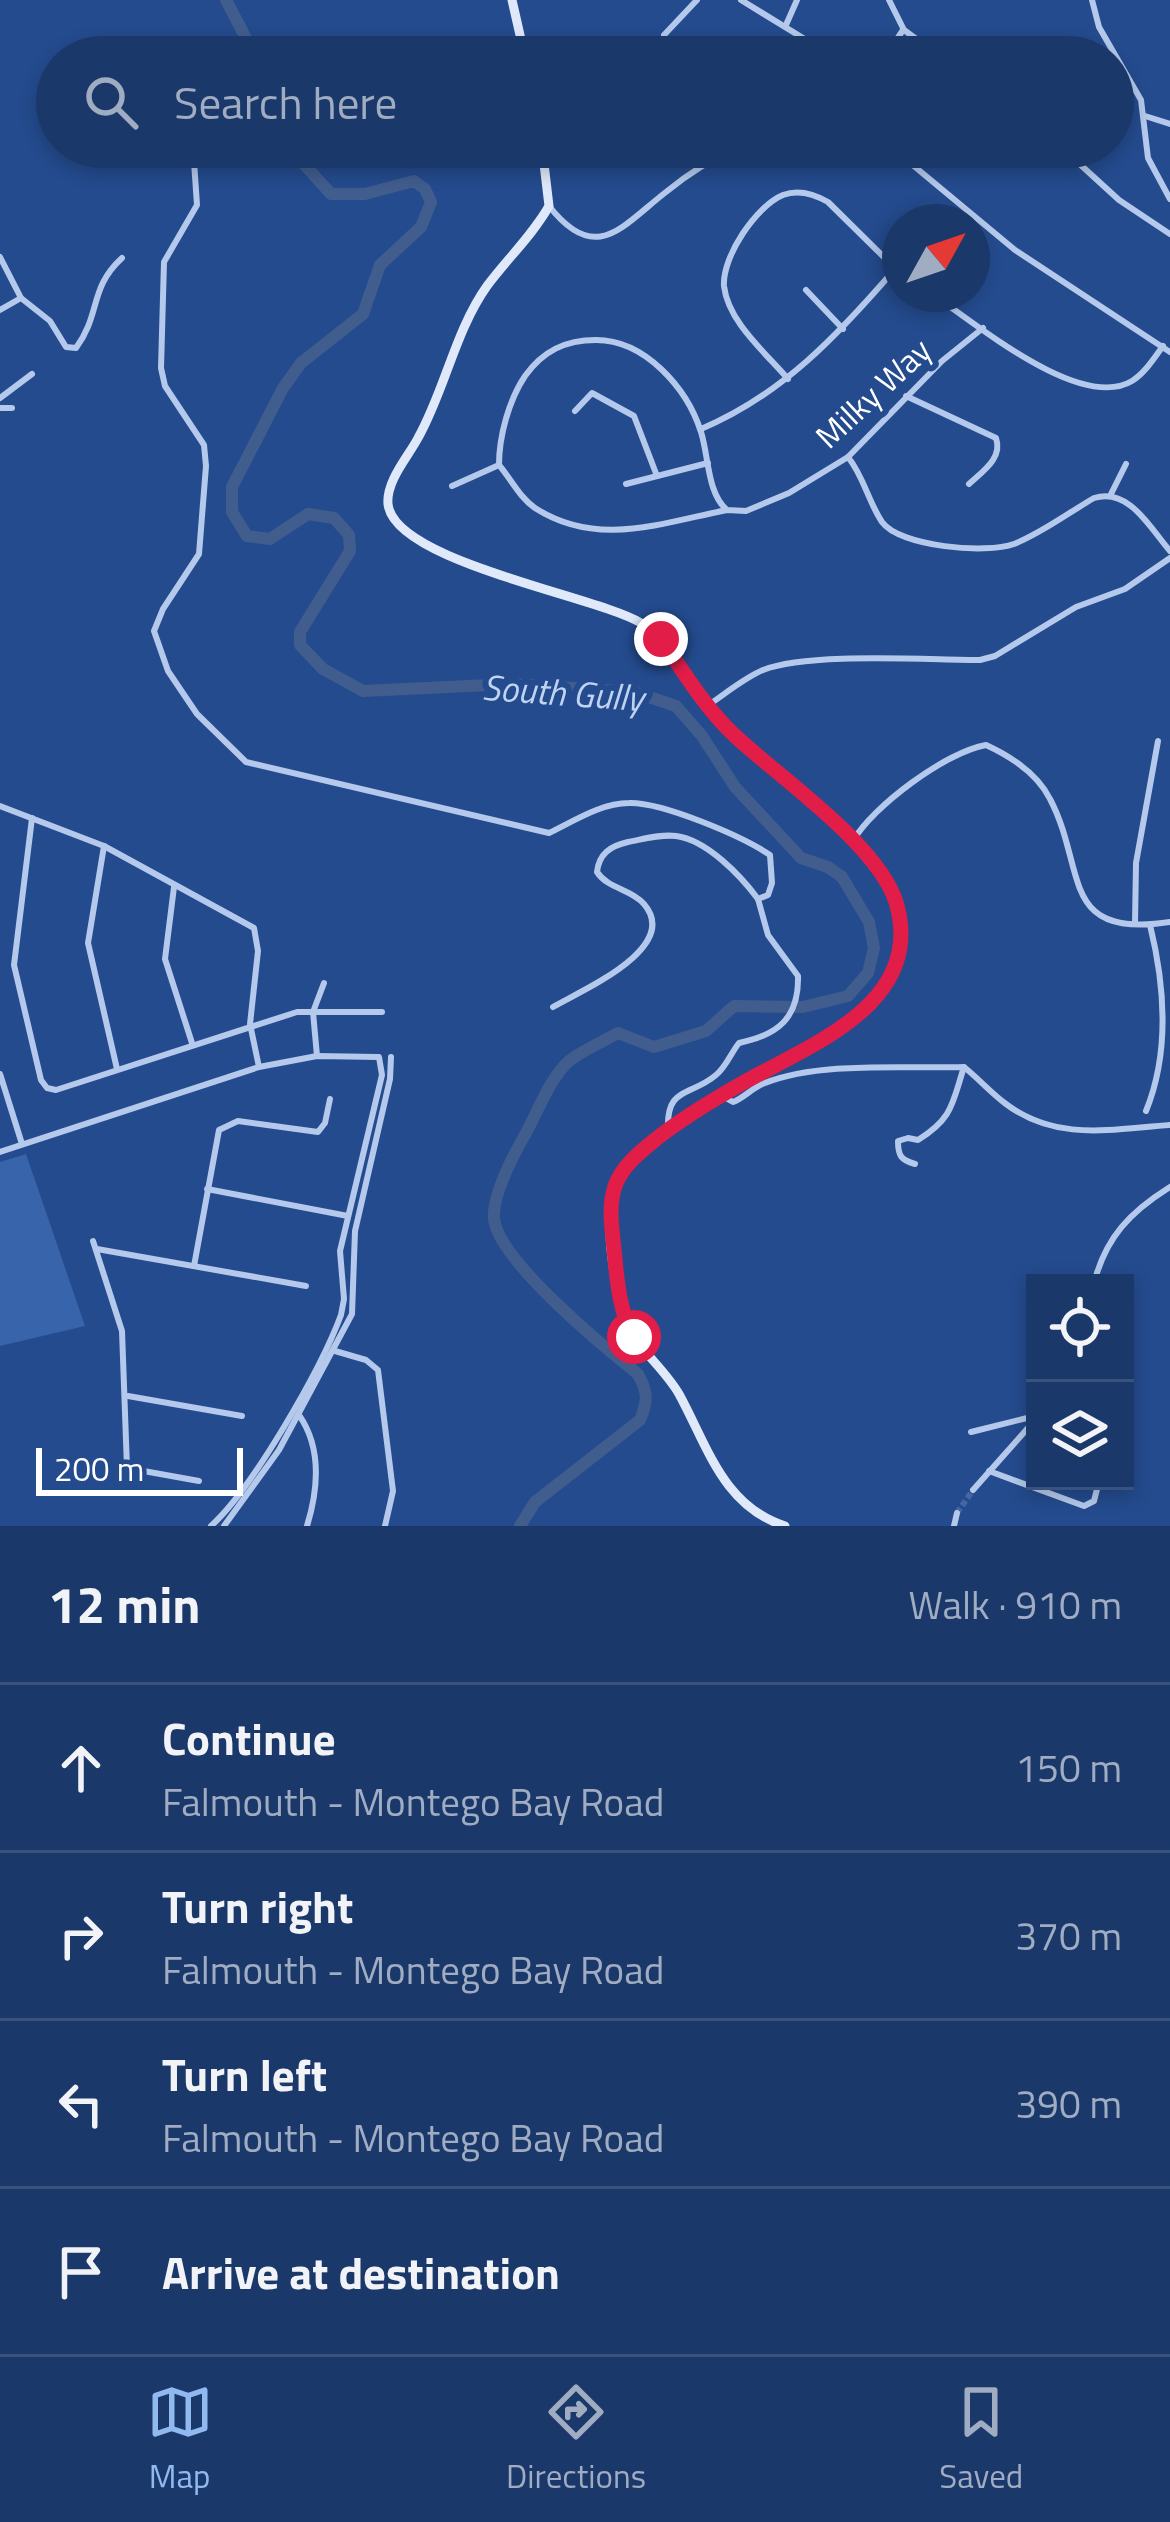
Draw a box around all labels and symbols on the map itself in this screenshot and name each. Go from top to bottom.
north arrow [882,204,990,312]
street label: Milky Way [804,326,942,460]
route end [634,612,688,666]
water label: South Gully [481,659,649,725]
route start [607,1310,661,1364]
scale bar [36,1442,243,1495]

